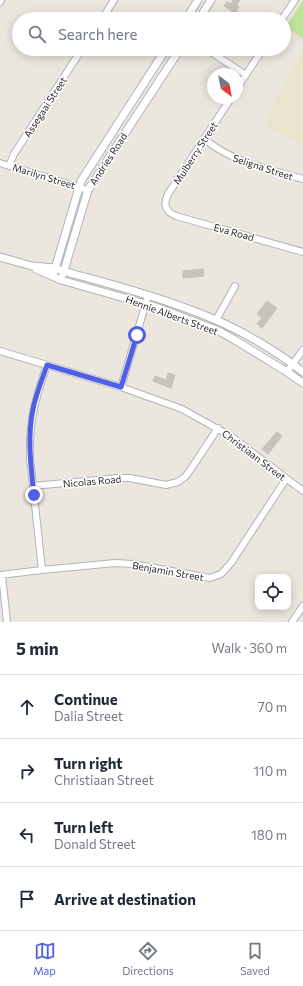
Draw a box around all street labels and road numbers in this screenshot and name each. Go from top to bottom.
street label: Assegaai Street [21,74,69,140]
street label: Mulberry Street [170,119,220,187]
street label: Andries Road [87,130,130,187]
street label: Seligna Street [231,152,295,182]
street label: Marilyn Street [11,161,77,191]
street label: Eva Road [212,221,256,243]
street label: Hennie Alberts Street [124,293,220,337]
street label: Christiaan Street [220,427,288,483]
street label: Nicolas Road [62,472,122,490]
street label: Benjamin Street [131,559,205,583]

